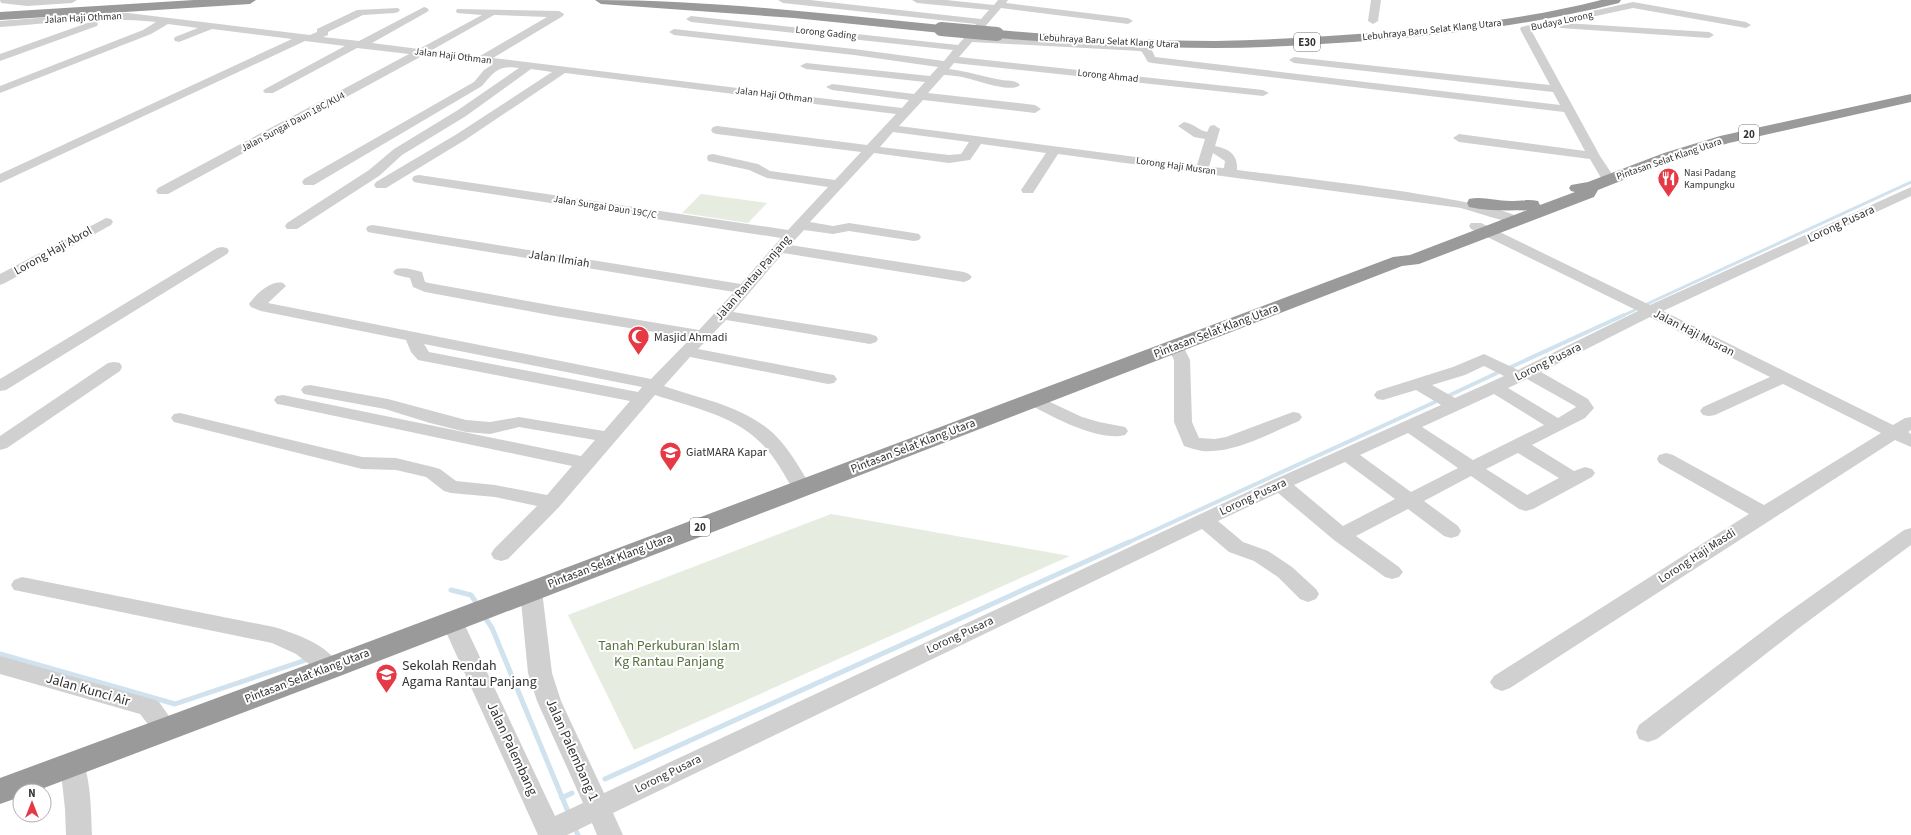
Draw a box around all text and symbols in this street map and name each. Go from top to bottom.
street label: Budaya Lorong [1530,8,1594,34]
street label: Jalan Haji Othman [44,9,122,27]
street label: Lebuhraya Baru Selat Klang Utara [1362,16,1502,44]
street label: Lorong Gading [795,23,857,43]
street label: Lebuhraya Baru Selat Klang Utara [1039,30,1179,52]
road number: E30 [1294,33,1320,51]
street label: Jalan Haji Othman [414,44,492,68]
street label: Lorong Ahmad [1077,66,1139,86]
street label: Jalan Haji Othman [735,83,813,107]
street label: Jalan Sungai Daun 18C/KU4 [239,89,347,155]
road number: 20 [1739,125,1759,143]
street label: Pintasan Selat Klang Utara [1615,134,1723,184]
street label: Lorong Haji Musran [1135,153,1217,179]
restaurant icon: Nasi Padang Kampungku [1655,166,1681,199]
place label: Nasi Padang Kampungku [1684,166,1736,192]
street label: Jalan Sungai Daun 19C/C [552,192,658,222]
street label: Lorong Pusara [1805,201,1877,247]
street label: Lorong Haji Abrol [11,223,95,279]
street label: Jalan Rantau Panjang [711,231,795,325]
street label: Jalan Ilmiah [527,246,591,272]
street label: Pintasan Selat Klang Utara [1151,299,1281,363]
street label: Jalan Haji Musran [1651,305,1737,361]
mosque icon: Masjid Ahmadi [625,324,651,357]
place label: Masjid Ahmadi [654,329,727,346]
street label: Lorong Pusara [1512,339,1584,385]
street label: Pintasan Selat Klang Utara [848,414,978,478]
school or university icon: GiatMARA Kapar [657,439,683,472]
place label: GiatMARA Kapar [686,444,768,461]
street label: Lorong Pusara [1217,474,1289,520]
road number: 20 [690,518,710,536]
street label: Lorong Haji Masdi [1655,525,1739,587]
street label: Pintasan Selat Klang Utara [545,529,675,593]
street label: Lorong Pusara [924,612,996,658]
park label: Tanah Perkuburan Islam Kg Rantau Panjang [598,636,740,672]
street label: Pintasan Selat Klang Utara [242,644,372,708]
place label: Sekolah Rendah Agama Rantau Panjang [402,656,537,692]
school or university icon: Sekolah Rendah Agama Rantau Panjang [373,661,399,694]
street label: Jalan Kunci Air [44,668,132,712]
street label: Jalan Palembang 1 [540,695,604,805]
street label: Jalan Palembang [482,699,542,799]
street label: Lorong Pusara [632,751,704,797]
north arrow [12,783,52,823]
text: N [28,786,36,801]

